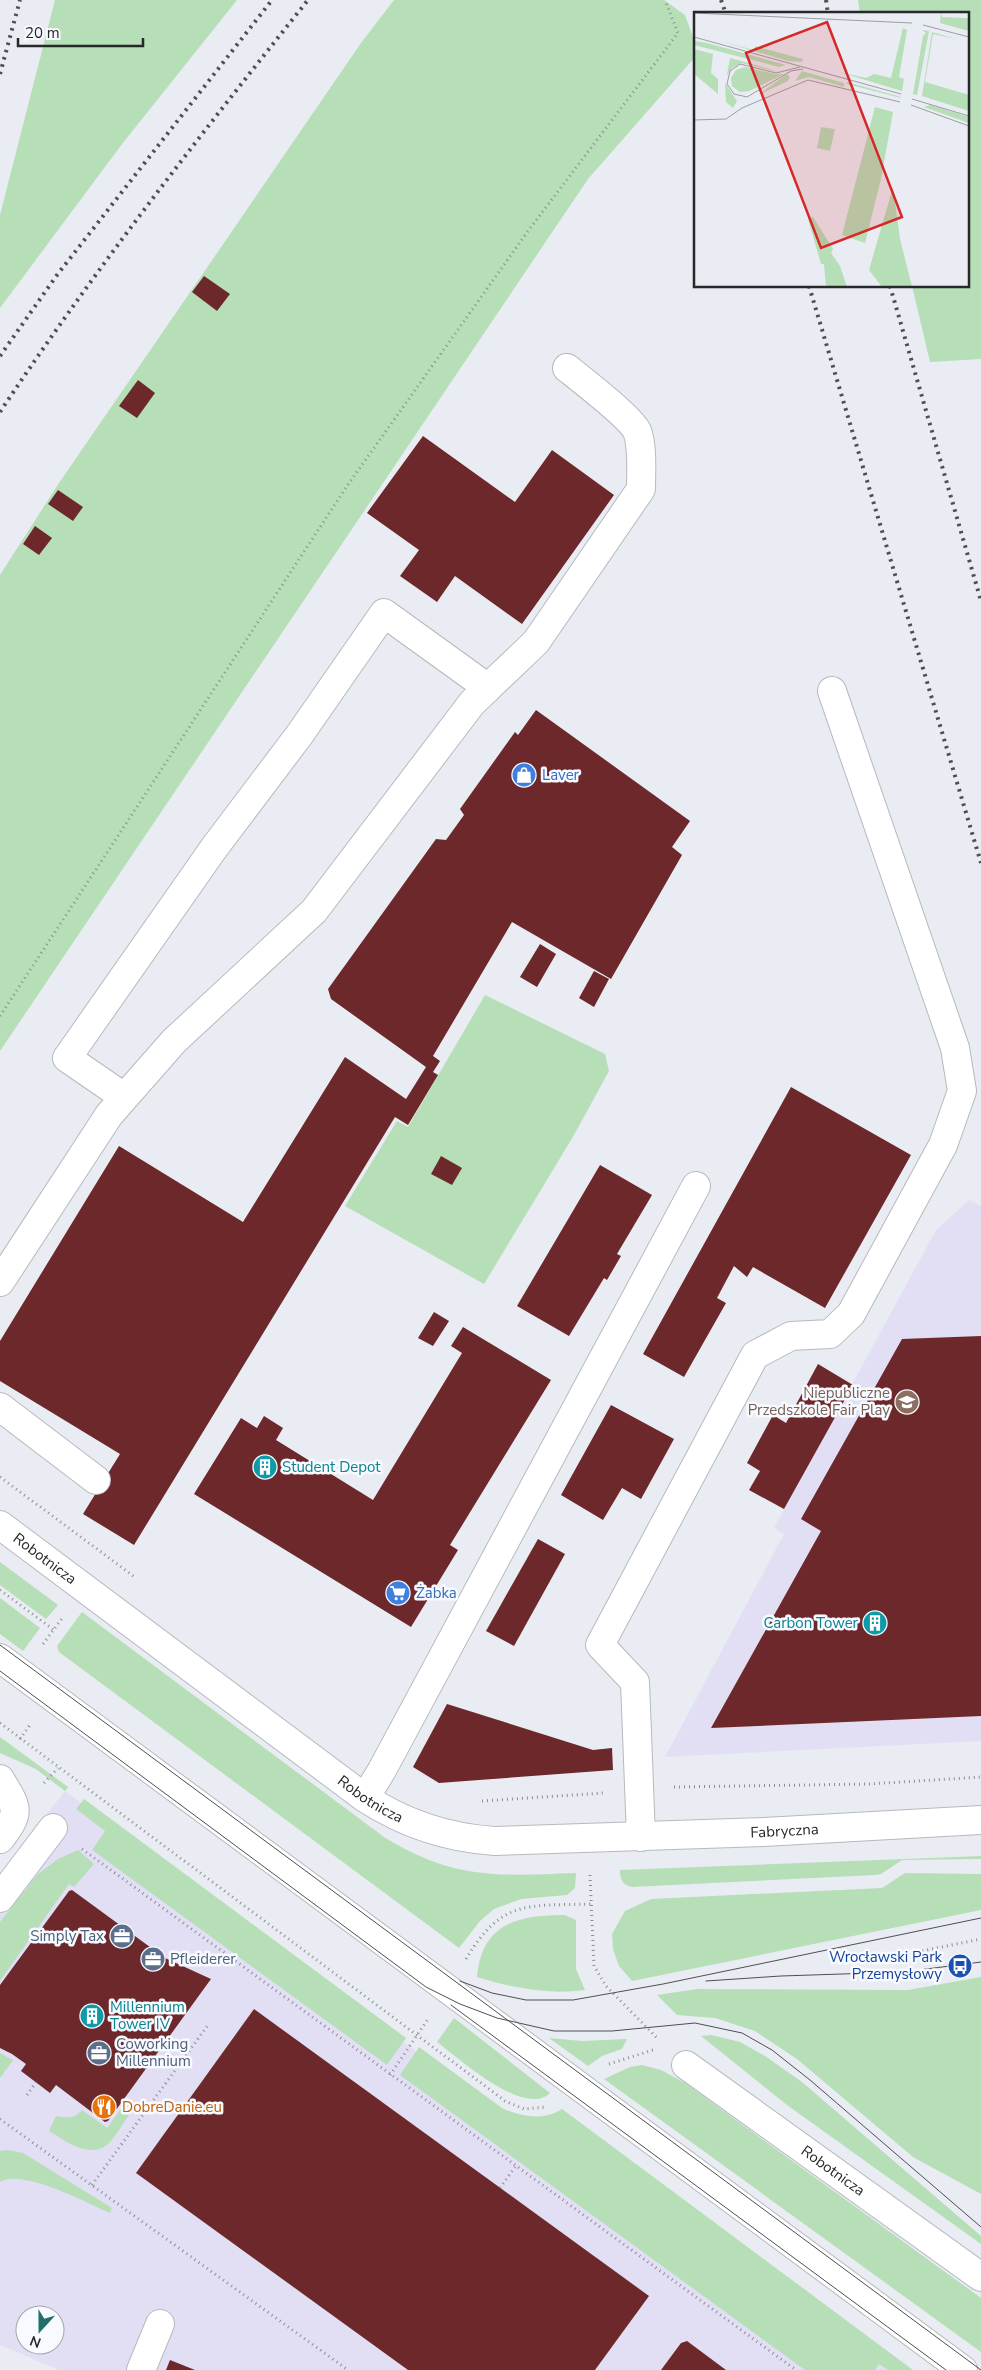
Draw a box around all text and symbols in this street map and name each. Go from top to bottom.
inset map [694,12,968,288]
scale bar [18,15,142,47]
text: 20 m [25,23,60,43]
shop icon: Laver [511,762,537,788]
place label: Laver [542,765,580,785]
place label: Niepubliczne Przedszkole Fair Play [748,1383,890,1420]
school or university icon: Niepubliczne Przedszkole Fair Play [894,1389,920,1415]
building icon: Student Depot [252,1454,278,1480]
place label: Student Depot [282,1457,381,1477]
street label: Robotnicza [9,1528,81,1589]
supermarket icon: Żabka [385,1580,411,1606]
place label: Żabka [416,1583,457,1603]
building icon: Carbon Tower [862,1610,888,1636]
place label: Carbon Tower [763,1613,859,1633]
street label: Robotnicza [333,1771,406,1828]
street label: Fabryczna [750,1819,819,1842]
office icon: Simply Tax [109,1923,135,1949]
place label: Simply Tax [30,1926,104,1946]
office icon: Pfleiderer [140,1946,166,1972]
place label: Wrocławski Park Przemysłowy [829,1947,942,1984]
place label: Pfleiderer [170,1949,236,1969]
bus stop icon: Wrocławski Park Przemysłowy [947,1953,973,1979]
place label: Millennium Tower IV [110,1997,185,2034]
building icon: Millennium Tower IV [79,2003,105,2029]
place label: Coworking Millennium [116,2034,191,2071]
office icon: Coworking Millennium [86,2040,112,2066]
restaurant icon: DobreDanie.eu [91,2094,117,2120]
place label: DobreDanie.eu [122,2097,222,2117]
street label: Robotnicza [797,2141,869,2200]
north arrow [15,2305,65,2355]
text: N [27,2331,44,2352]

